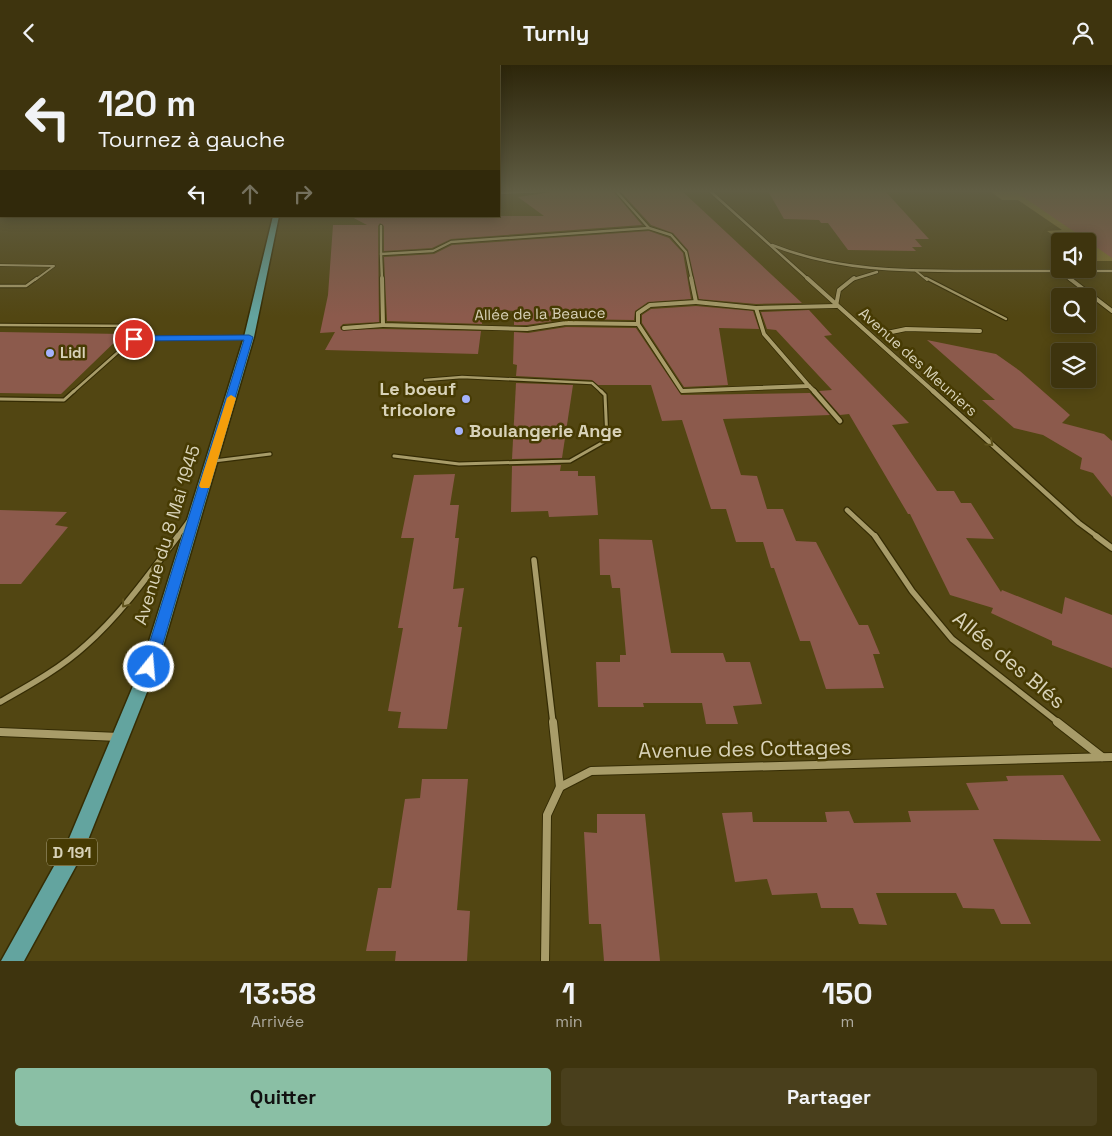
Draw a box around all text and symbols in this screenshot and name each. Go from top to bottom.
icon: back [15,19,43,47]
text: Turnly [523,19,589,47]
icon: person [1069,19,1097,47]
text: 120 m [98,82,196,126]
icon: left [15,85,80,150]
text: Tournez à gauche [98,125,285,153]
icon: left [183,180,211,208]
icon: ahead [236,180,264,208]
icon: right [289,180,317,208]
map controls [1051,233,1096,388]
button: sound [1051,233,1096,278]
button: search [1051,288,1096,333]
street label: Allée de la Beauce [474,303,606,324]
street label: Avenue des Meuniers [855,303,982,420]
pin [113,318,155,360]
icon: arrive [120,325,148,353]
place label: Lidl [60,343,86,362]
button: layers [1051,343,1096,388]
marker: Lidl [44,347,56,359]
place label: Le boeuf tricolore [379,377,456,421]
marker: Le boeuf tricolore [460,393,472,405]
place label: Boulangerie Ange [469,419,622,442]
marker: Boulangerie Ange [453,425,465,437]
one-way arrow [984,437,993,446]
street label: Avenue du 8 Mai 1945 [128,442,205,628]
one-way arrow [123,598,131,607]
street label: Allée des Blés [948,605,1071,715]
position arrow [122,640,174,692]
street label: Avenue des Cottages [638,733,852,764]
road number: D 191 [47,839,97,865]
text: 13:58 [239,974,316,1013]
text: 1 [562,974,576,1013]
text: 150 [822,974,873,1013]
text: Arrivée [251,1011,304,1032]
text: min [555,1011,583,1032]
text: m [840,1011,854,1032]
button: Quitter [15,1068,551,1126]
button: Partager [561,1068,1097,1126]

